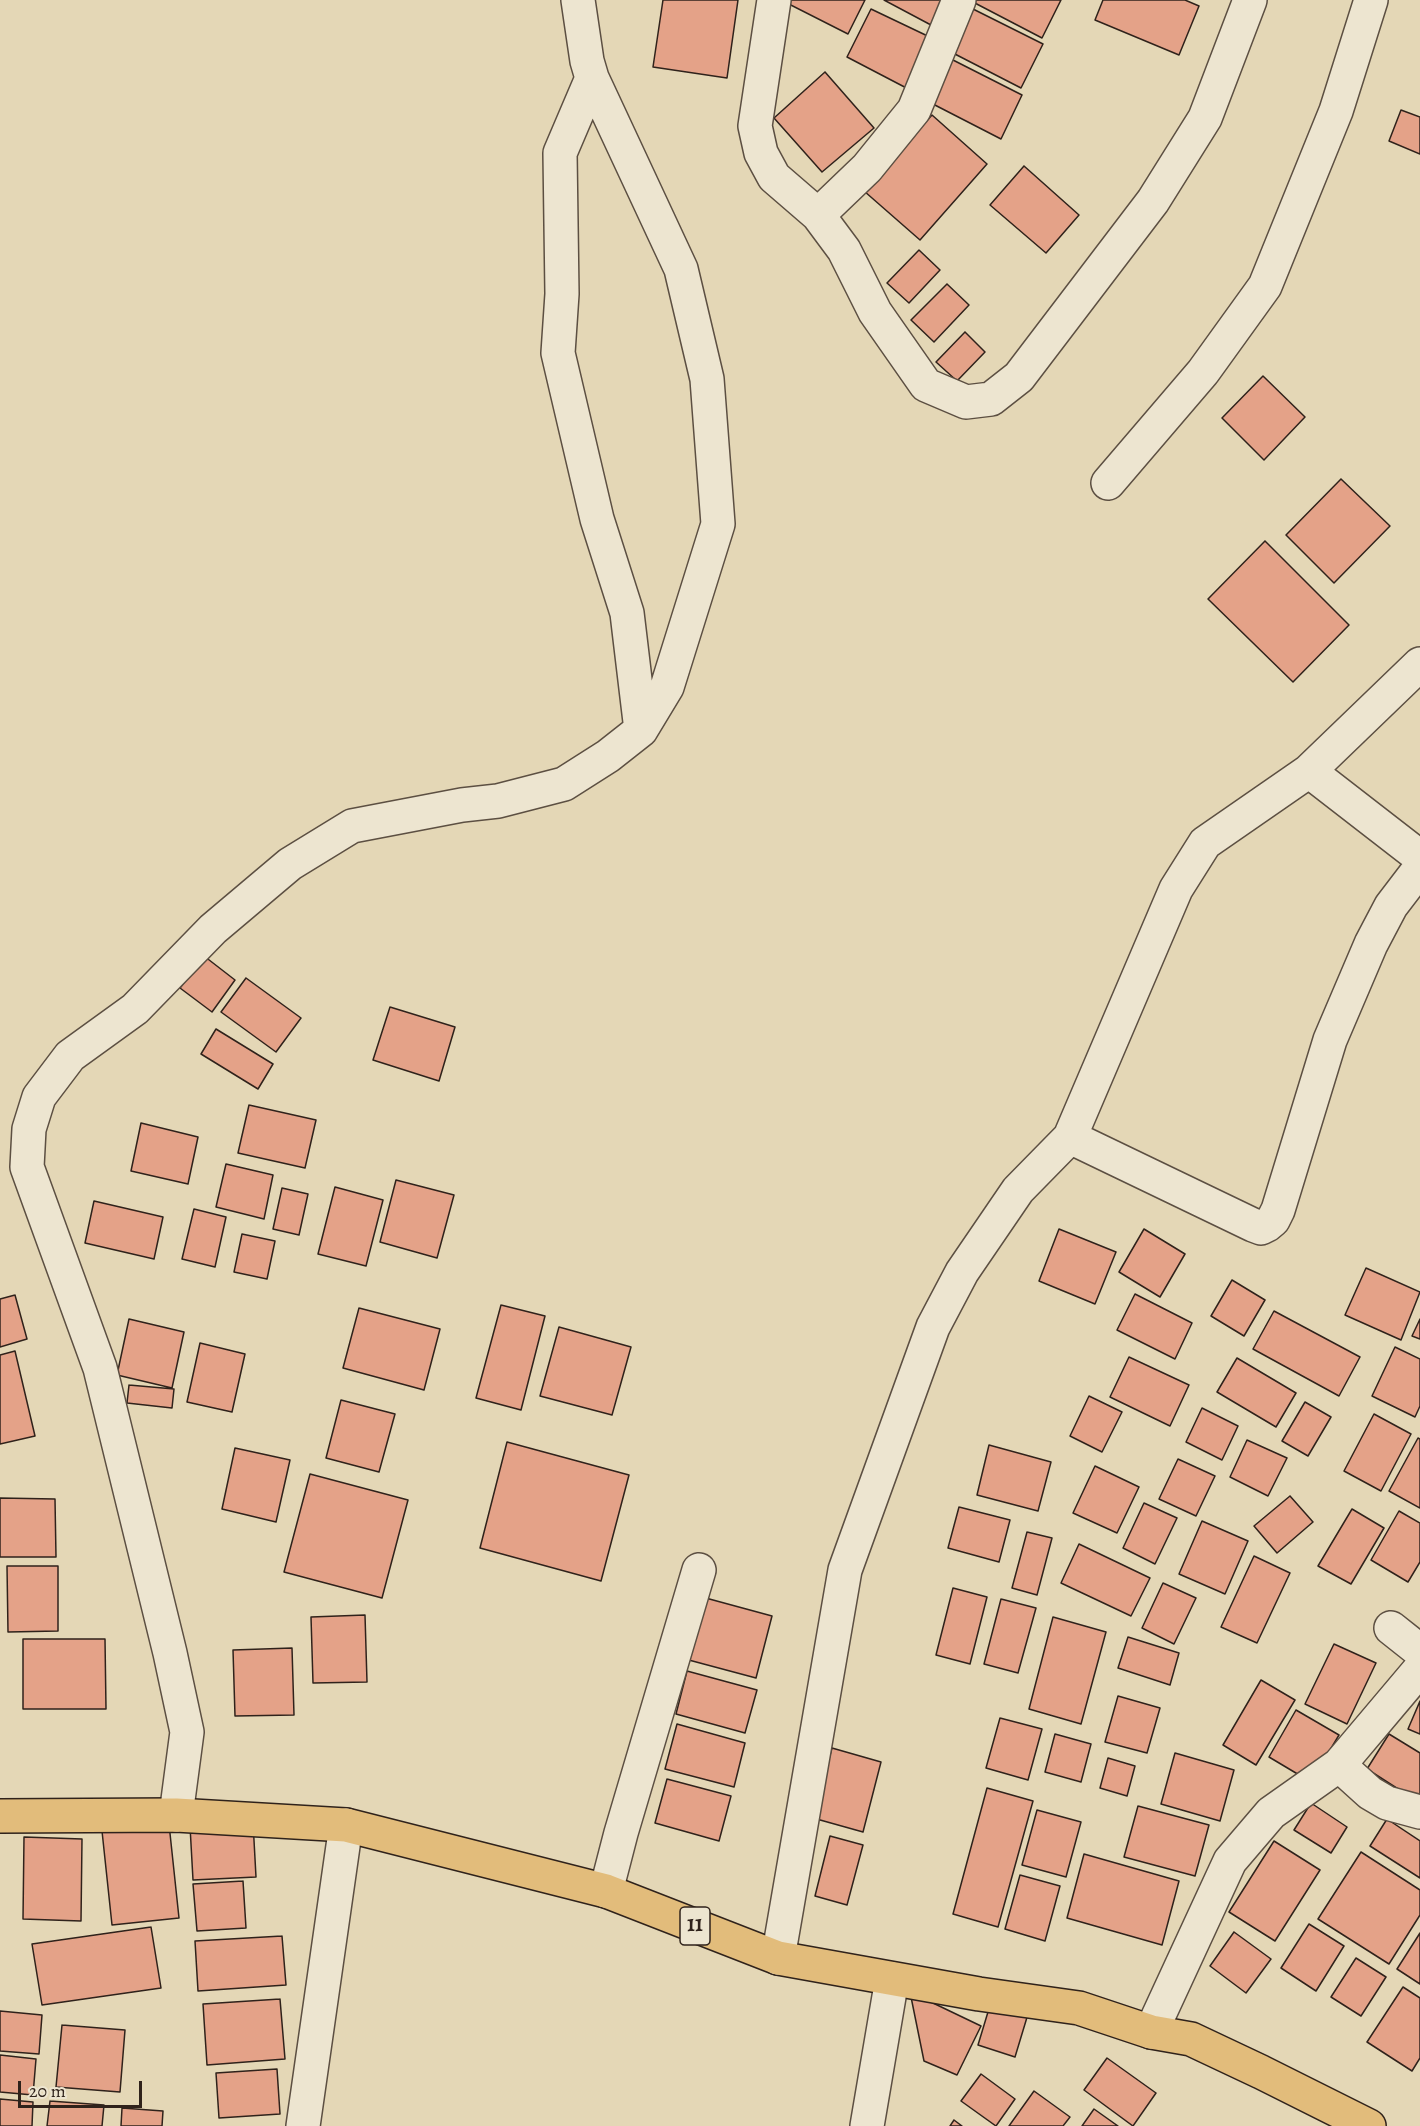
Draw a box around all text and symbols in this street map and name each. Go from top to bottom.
road number: 11 [680,1907,710,1945]
scale bar [21,2069,146,2107]
text: 20 m [29,2079,66,2103]

